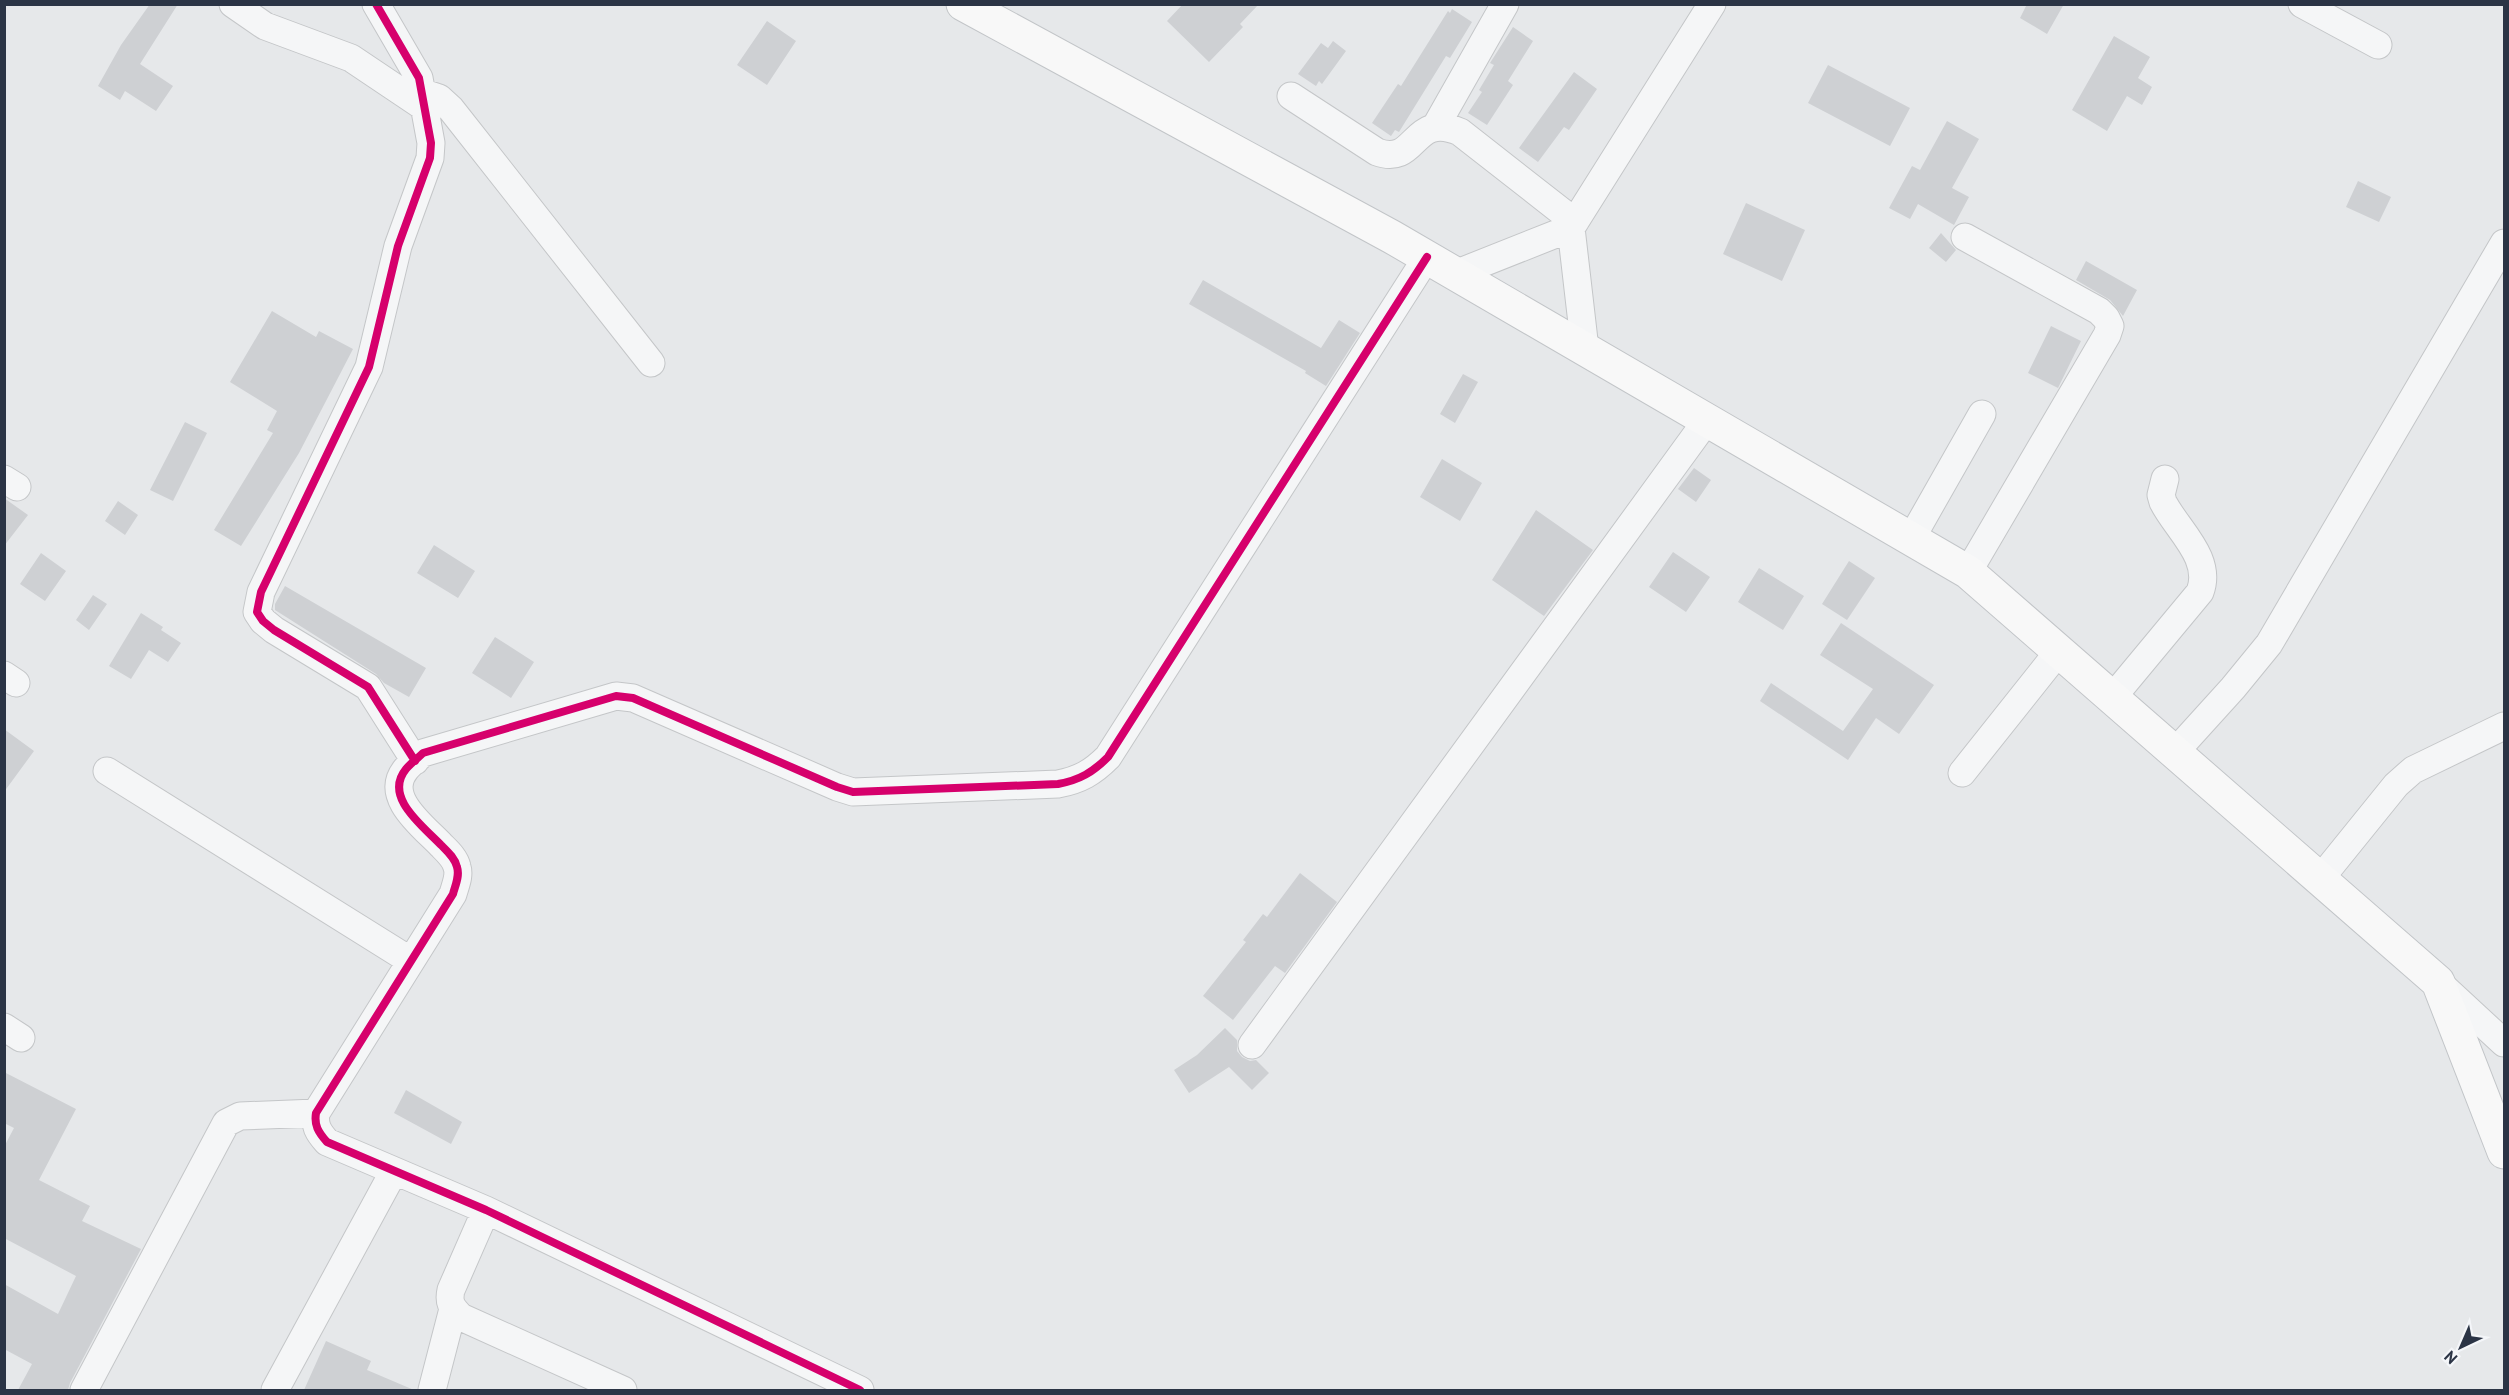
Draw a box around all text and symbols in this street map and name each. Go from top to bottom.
north arrow [2431,1317,2491,1377]
text: N [2440,1347,2461,1369]

